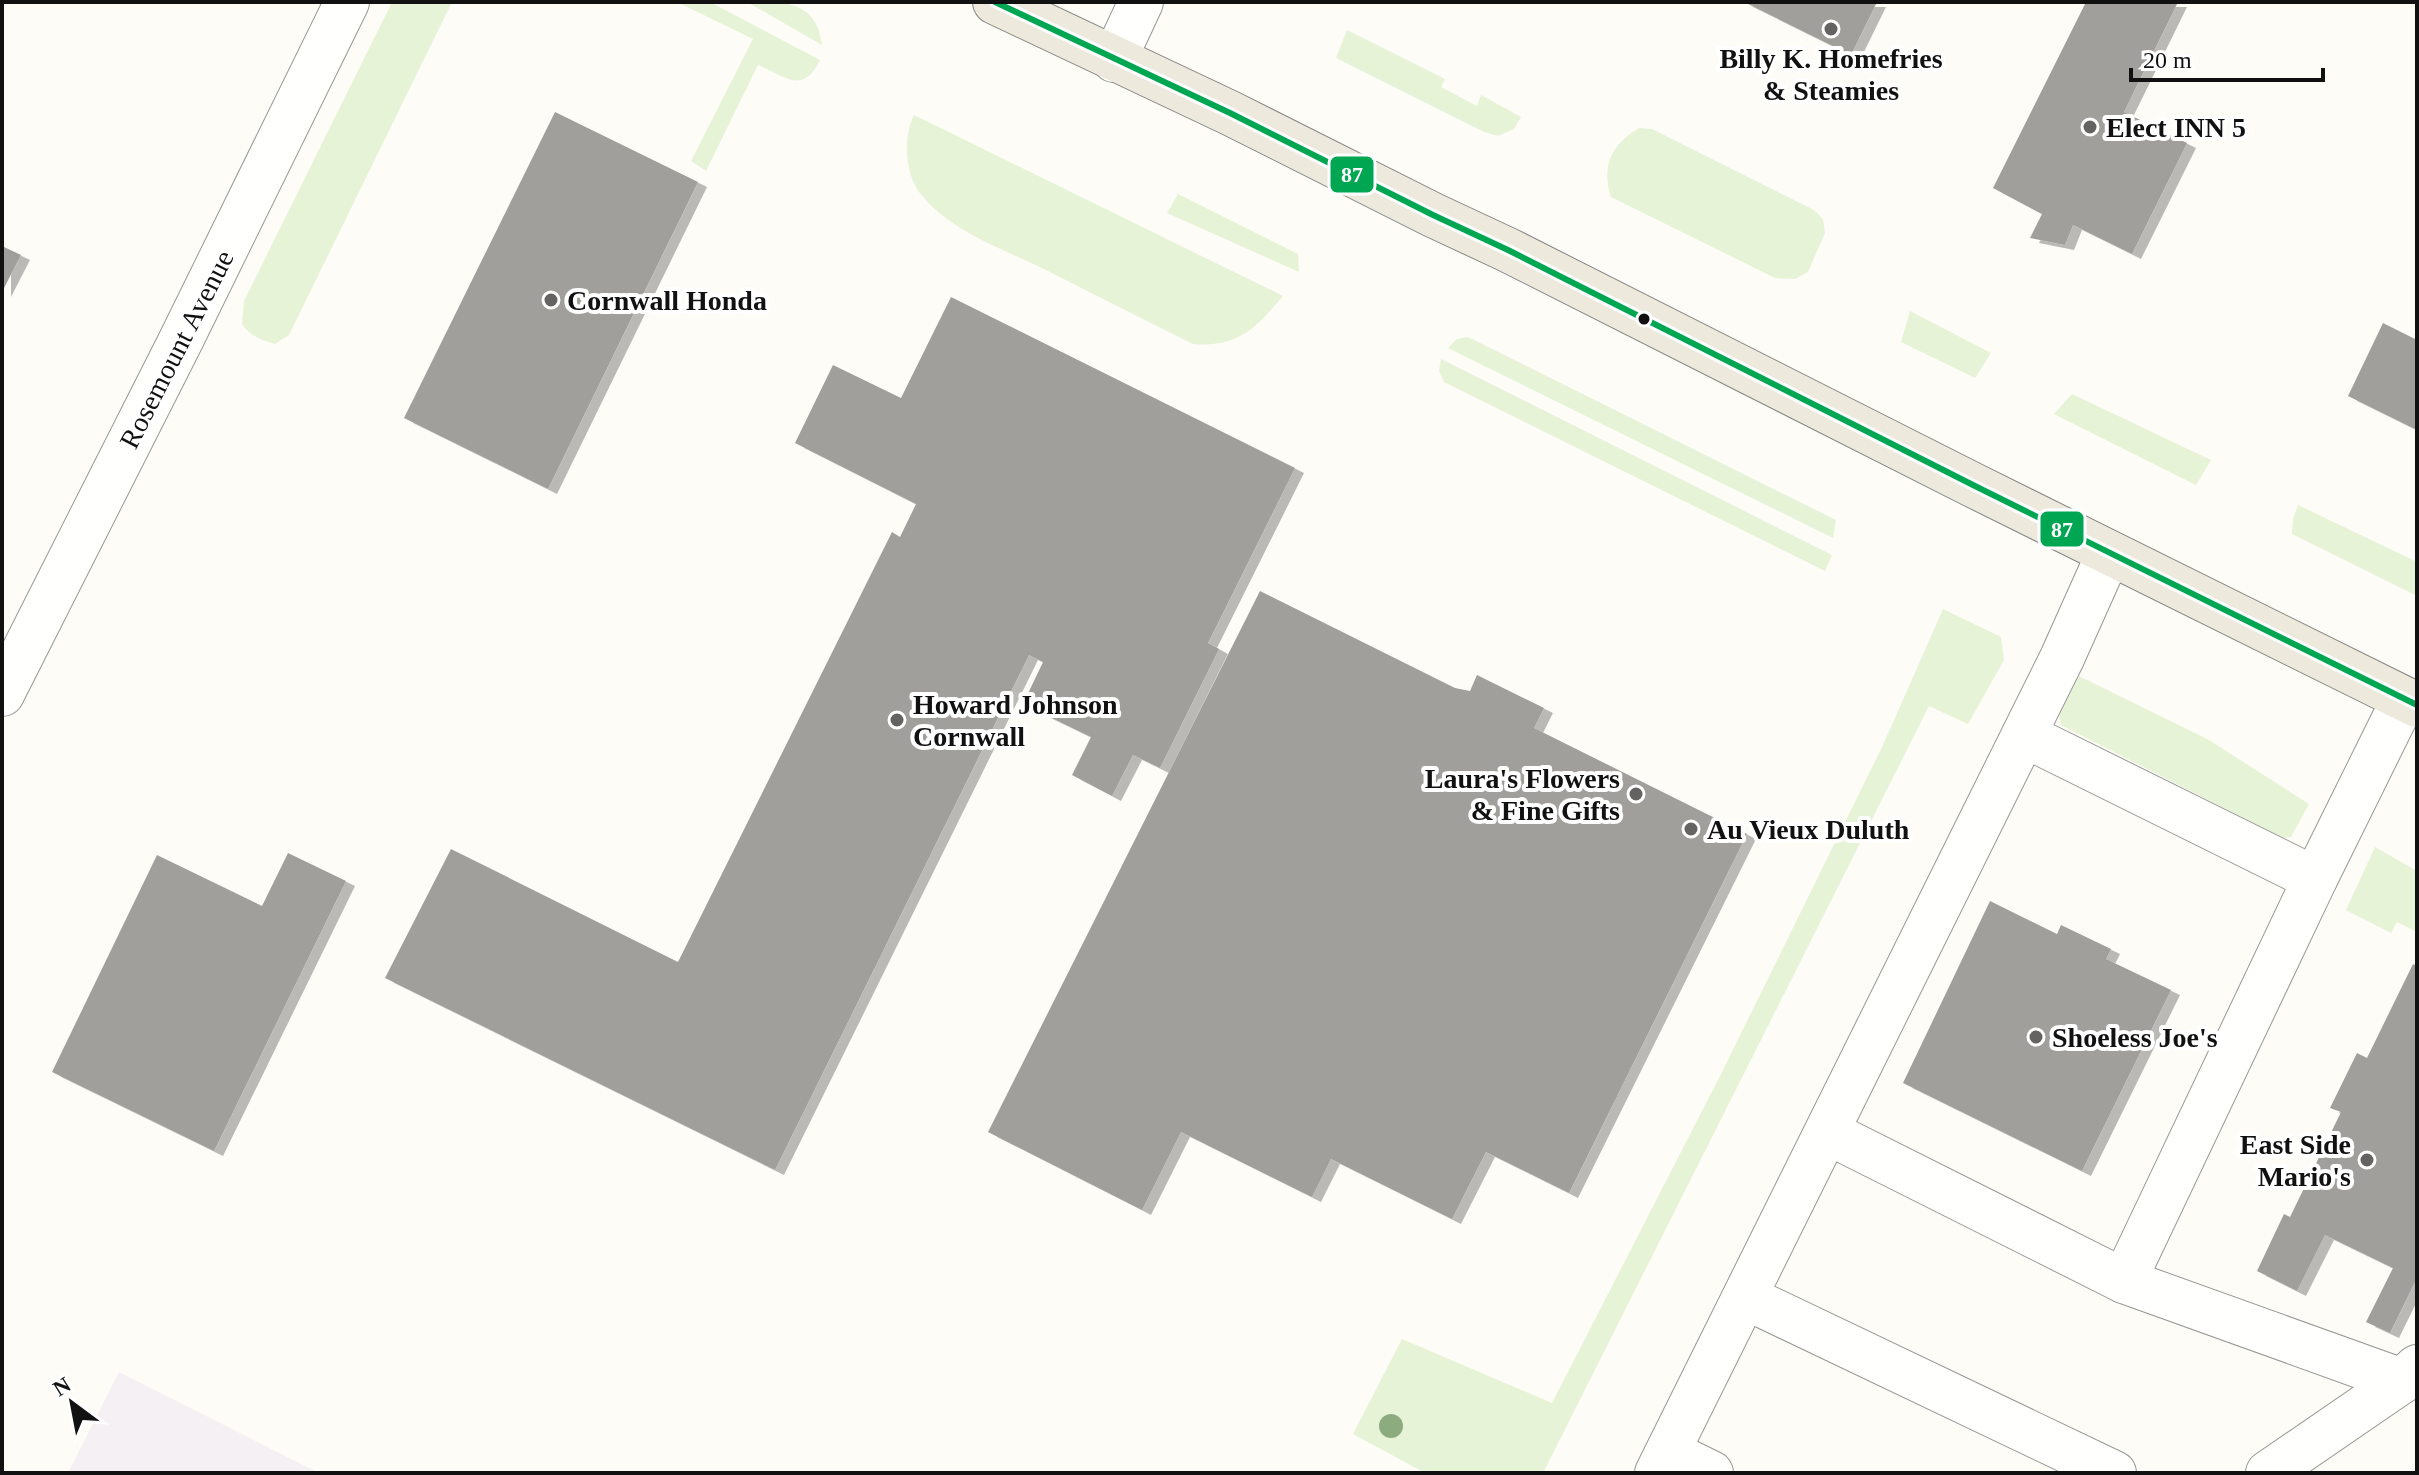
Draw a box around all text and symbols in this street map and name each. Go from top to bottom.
marker: Billy K. Homefries & Steamies [1822,20,1840,38]
scale bar [2131,32,2323,82]
place label: Billy K. Homefries & Steamies [1719,43,1943,106]
text: 20 m [2143,47,2192,73]
place label: Elect INN 5 [2106,112,2246,143]
marker: Elect INN 5 [2081,118,2099,136]
line badge: 87 [1329,155,1375,194]
text: 87 [1341,162,1363,187]
street label: Rosemount Avenue [113,245,240,453]
place label: Cornwall Honda [567,285,767,316]
marker: Cornwall Honda [542,291,560,309]
unlabelled marker [1636,311,1652,327]
line badge: 87 [2039,510,2085,548]
text: 87 [2051,517,2073,542]
place label: Howard Johnson Cornwall [913,689,1118,752]
marker: Howard Johnson Cornwall [888,711,906,729]
place label: Laura's Flowers & Fine Gifts [1425,763,1620,826]
marker: Laura's Flowers & Fine Gifts [1627,785,1645,803]
place label: Au Vieux Duluth [1707,814,1910,845]
marker: Au Vieux Duluth [1682,820,1700,838]
place label: Shoeless Joe's [2052,1022,2218,1053]
marker: Shoeless Joe's [2027,1028,2045,1046]
place label: East Side Mario's [2240,1129,2351,1192]
marker: East Side Mario's [2358,1151,2376,1169]
north arrow [32,1363,112,1443]
text: N [48,1372,75,1401]

